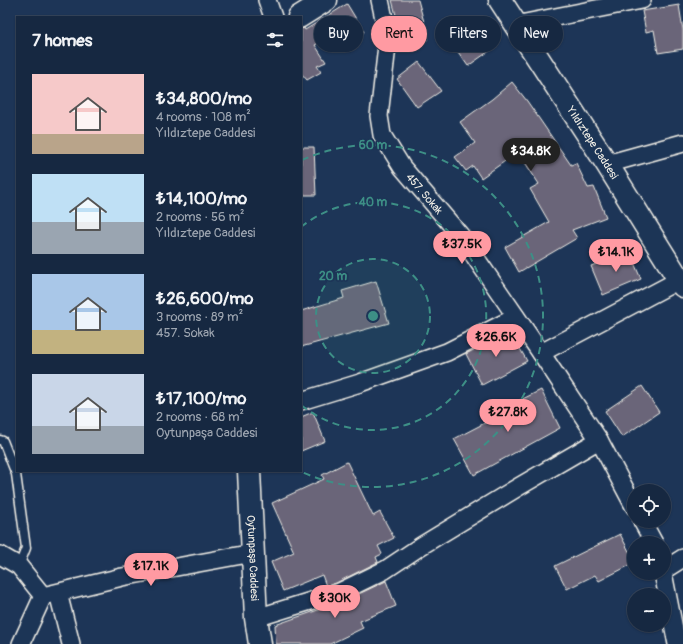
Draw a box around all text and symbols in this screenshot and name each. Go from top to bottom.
chip: Buy [314,16,363,52]
chip: Rent [371,16,427,52]
chip: Filters [435,16,501,52]
chip: New [509,16,563,52]
icon: filters [264,29,286,51]
text: 7 homes [32,30,92,51]
text: ₺34,800/mo [156,88,252,109]
icon: home [64,90,112,138]
street label: Yıldıztepe Caddesi [563,103,621,182]
text: 4 rooms · 108 m² [156,109,251,125]
text: Yıldıztepe Caddesi [156,125,255,141]
text: 60 m [359,138,388,153]
pin: ₺34.8K [498,138,564,172]
text: ₺34.8K [511,143,551,159]
street label: 457. Sokak [403,171,446,217]
text: ₺14,100/mo [156,188,247,209]
icon: home [64,190,112,238]
text: 40 m [358,195,388,210]
text: 2 rooms · 56 m² [156,209,244,225]
text: Yıldıztepe Caddesi [156,225,255,241]
pin: ₺37.5K [429,231,495,265]
text: ₺37.5K [442,236,482,252]
pin: ₺14.1K [583,239,649,273]
text: ₺14.1K [598,244,634,260]
text: 20 m [319,269,347,284]
text: ₺26,600/mo [156,288,253,309]
icon: home [64,290,112,338]
text: 3 rooms · 89 m² [156,309,243,325]
centre of rings [366,309,380,323]
pin: ₺26.6K [463,324,529,358]
text: 457. Sokak [156,325,215,341]
text: ₺26.6K [476,329,516,345]
text: ₺17,100/mo [156,388,246,409]
icon: home [64,390,112,438]
pin: ₺27.8K [475,399,541,433]
text: ₺27.8K [488,404,528,420]
text: 2 rooms · 68 m² [156,409,244,425]
text: Oytunpaşa Caddesi [156,425,257,441]
map controls [627,484,671,632]
button: locate [627,484,671,528]
street label: Oytunpaşa Caddesi [244,515,261,601]
button: + [627,536,671,580]
pin: ₺17.1K [118,553,184,587]
text: ₺17.1K [133,558,169,574]
pin: ₺30K [311,585,359,619]
button: − [627,588,671,632]
text: ₺30K [319,590,351,606]

